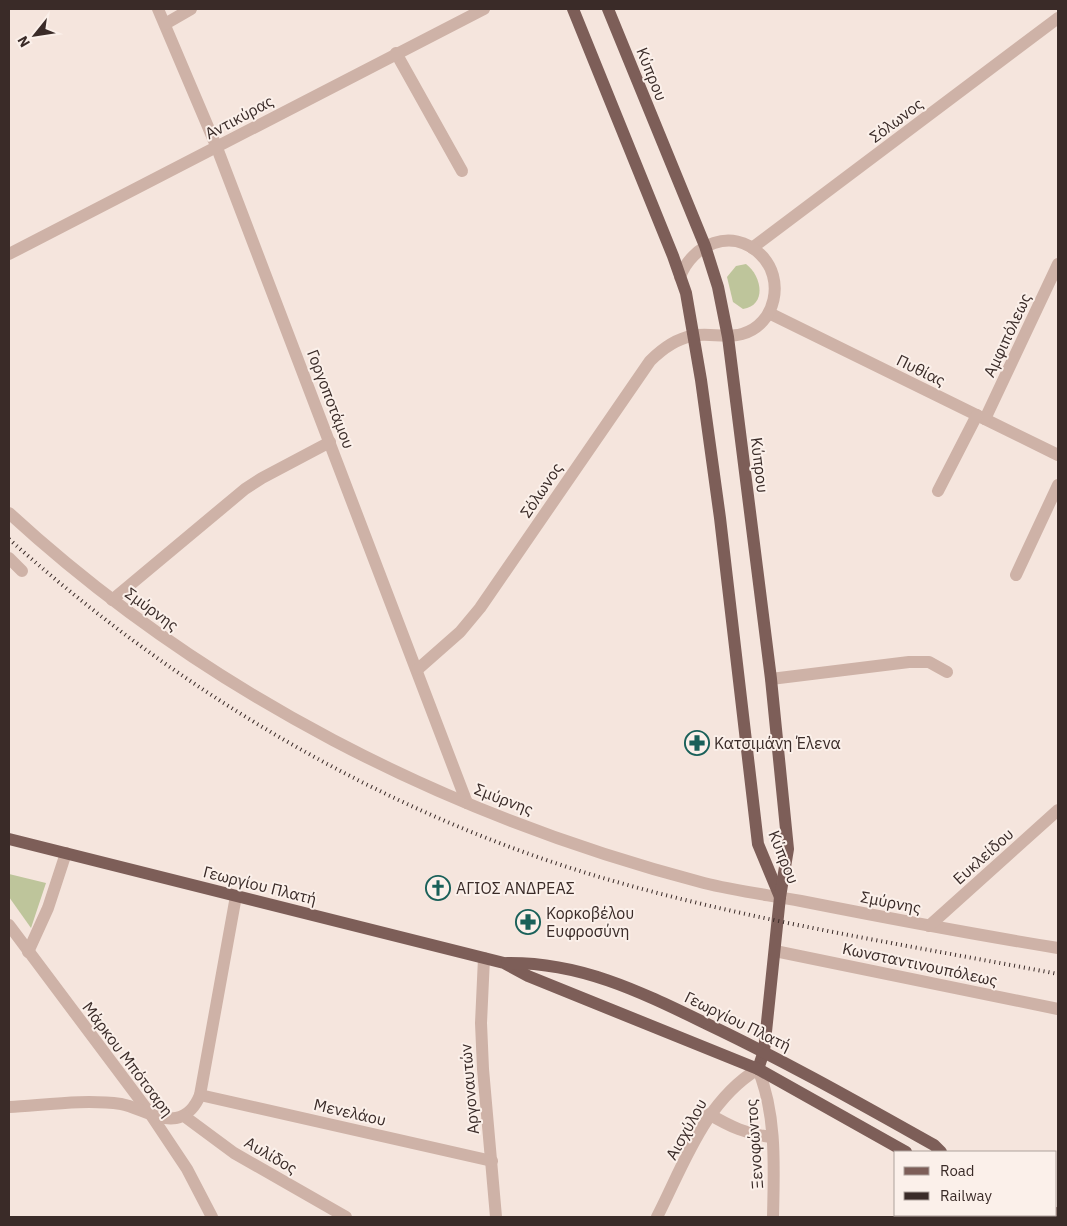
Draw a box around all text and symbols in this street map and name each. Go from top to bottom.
north arrow [10,10,60,60]
text: N [13,33,34,50]
street label: Κύπρου [632,44,672,104]
street label: Αντικύρας [201,90,277,143]
street label: Σόλωνος [865,93,927,147]
street label: Αμφιπόλεως [979,290,1035,380]
street label: Γοργοποτάμου [303,347,359,451]
street label: Πυθίας [893,350,949,390]
street label: Κύπρου [747,436,773,494]
street label: Σόλωνος [515,459,567,521]
street label: Σμύρνης [121,583,183,635]
pharmacy icon: Κατσιμάνη Έλενα [684,730,710,756]
place label: Κατσιμάνη Έλενα [714,733,841,753]
street label: Σμύρνης [472,779,536,819]
street label: Ευκλείδου [948,824,1018,888]
street label: Κύπρου [764,827,804,887]
street label: Γεωργίου Πλατή [201,861,319,909]
church icon: ΑΓΙΟΣ ΑΝΔΡΕΑΣ [425,875,451,901]
place label: ΑΓΙΟΣ ΑΝΔΡΕΑΣ [456,878,575,898]
street label: Σμύρνης [859,886,923,918]
place label: Κορκοβέλου Ευφροσύνη [546,903,634,941]
pharmacy icon: Κορκοβέλου Ευφροσύνη [515,909,541,935]
street label: Κωνσταντινουπόλεως [841,938,1000,990]
street label: Γεωργίου Πλατή [681,987,795,1055]
street label: Μάρκου Μπότσαρη [78,998,178,1120]
street label: Αργοναυτών [455,1043,483,1135]
street label: Μενελάου [312,1094,388,1130]
street label: Αισχύλου [661,1095,711,1163]
street label: Ξενοφώντος [741,1098,767,1190]
street label: Αυλίδος [241,1132,301,1178]
legend [894,1151,1057,1216]
text: Road [940,1161,975,1180]
text: Railway [940,1186,993,1205]

